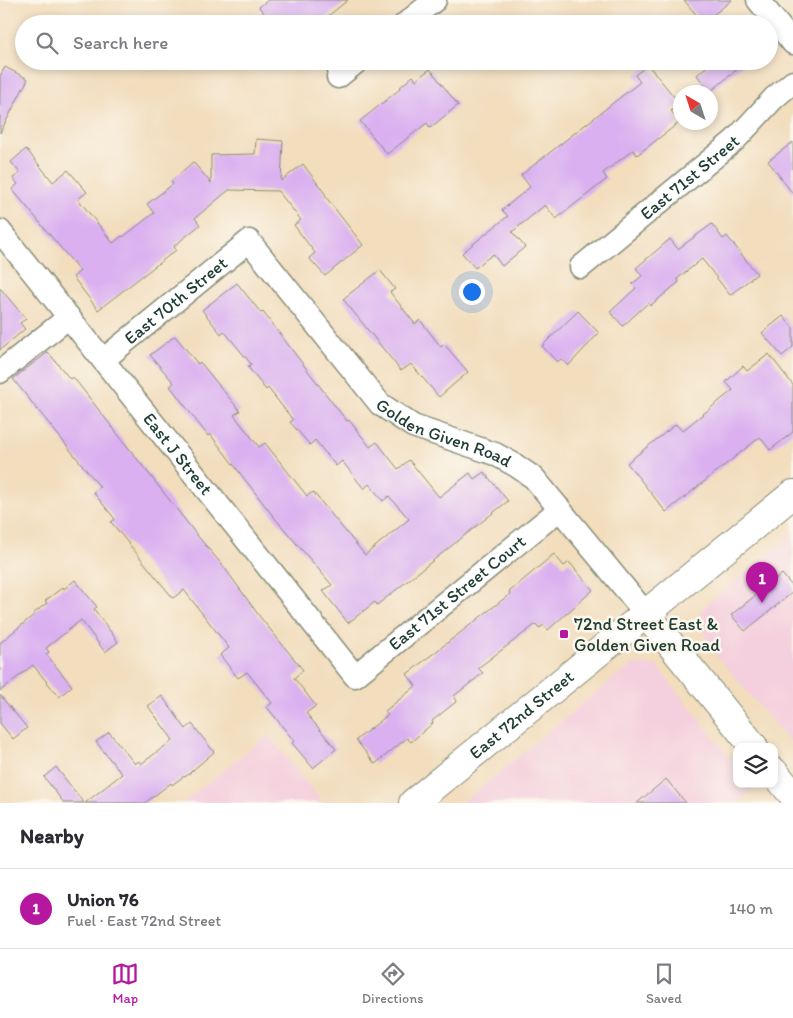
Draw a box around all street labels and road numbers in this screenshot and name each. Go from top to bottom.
street label: East 71st Street [636,130,744,225]
street label: East 70th Street [120,252,232,349]
street label: Golden Given Road [372,393,516,472]
street label: East J Street [138,408,217,500]
street label: East 71st Street Court [384,530,530,655]
street label: East 72nd Street [465,665,579,764]

